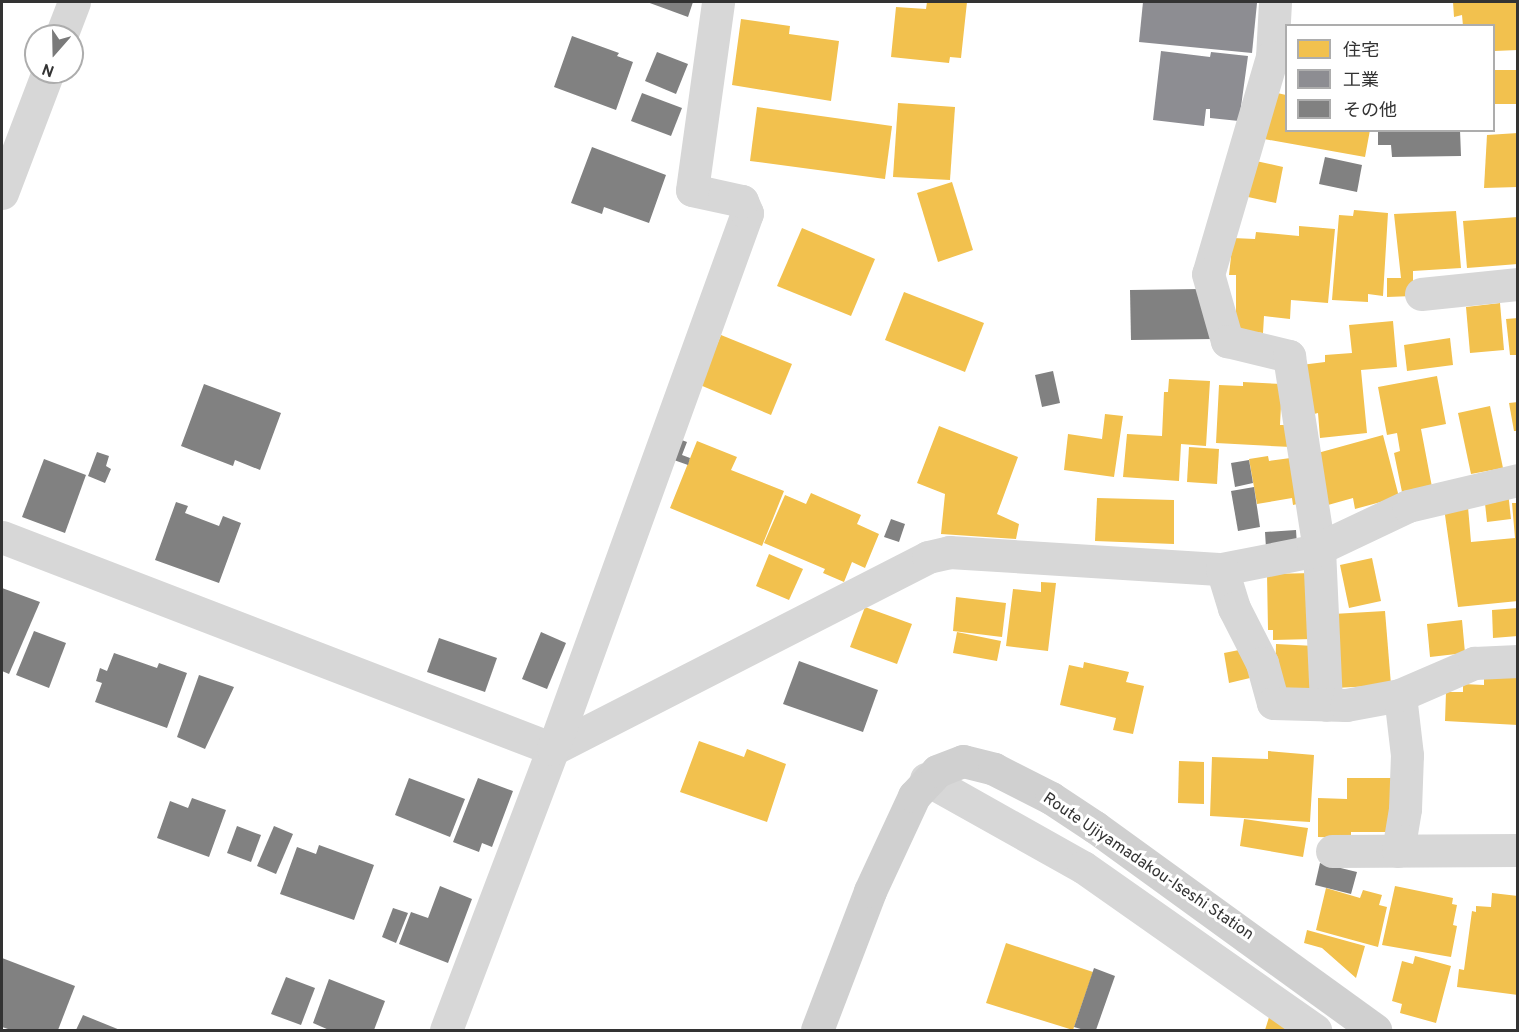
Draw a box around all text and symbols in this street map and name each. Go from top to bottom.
north arrow [24,24,84,84]
legend [1285,24,1495,132]
text: 住宅 [1343,40,1379,63]
text: N [40,58,57,80]
text: 工業 [1343,70,1379,93]
text: その他 [1343,100,1397,123]
street label: Route Ujiyamadakou-Iseshi Station [1039,789,1257,945]

